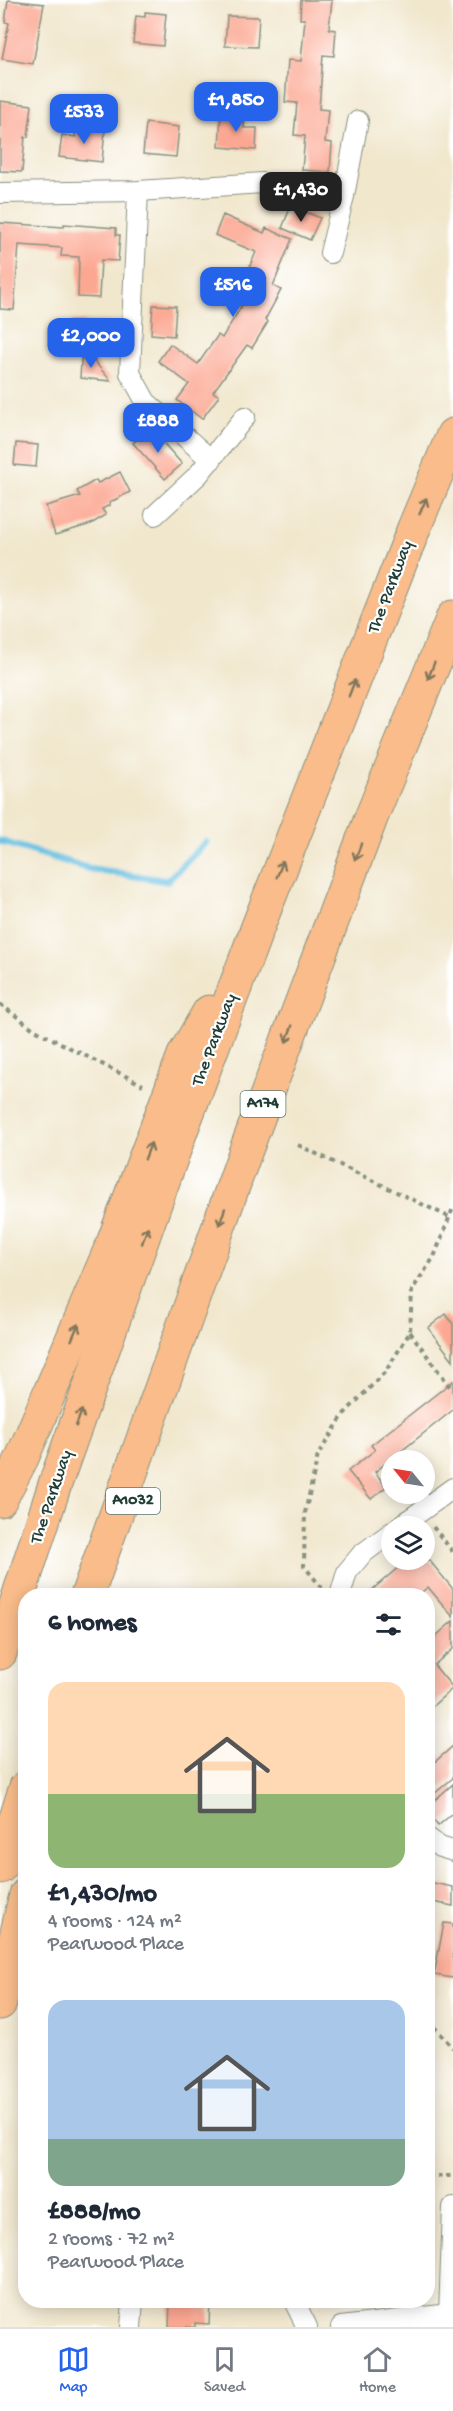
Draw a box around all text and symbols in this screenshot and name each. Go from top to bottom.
pin: £1,850 [187,82,285,133]
text: £1,850 [208,90,264,113]
pin: £533 [48,94,120,145]
text: £533 [64,102,104,125]
pin: £1,430 [252,172,350,223]
text: £1,430 [274,180,328,203]
pin: £516 [197,267,269,318]
text: £516 [214,275,252,298]
pin: £2,000 [42,318,140,369]
text: £2,000 [61,326,121,349]
pin: £888 [122,403,194,454]
text: £888 [137,411,179,434]
one-way arrow [418,498,429,516]
street label: The Parkway [363,538,418,637]
one-way arrow [425,661,436,679]
one-way arrow [347,679,358,698]
one-way arrow [352,842,363,860]
one-way arrow [276,861,287,879]
street label: The Parkway [187,991,242,1090]
one-way arrow [283,1024,294,1043]
road number: A174 [240,1091,286,1117]
one-way arrow [143,1142,154,1161]
one-way arrow [216,1207,227,1226]
one-way arrow [140,1226,151,1245]
one-way arrow [70,1324,82,1342]
one-way arrow [75,1409,86,1428]
street label: The Parkway [26,1447,78,1547]
north arrow [381,1450,435,1504]
map controls [381,1450,435,1570]
road number: A1032 [106,1488,160,1514]
button: layers [381,1516,435,1570]
icon: filters [372,1608,405,1641]
text: 6 homes [48,1609,136,1640]
icon: home [173,1721,281,1829]
text: £1,430/mo [48,1880,157,1911]
text: 4 rooms · 124 m² [48,1911,182,1934]
text: Pearwood Place [48,1934,184,1957]
icon: home [173,2039,281,2147]
text: £888/mo [48,2198,140,2229]
text: 2 rooms · 72 m² [48,2229,175,2252]
text: Pearwood Place [48,2252,184,2275]
tab: Map [57,2343,90,2398]
tab: Saved [204,2343,245,2398]
tab: Home [359,2343,396,2398]

